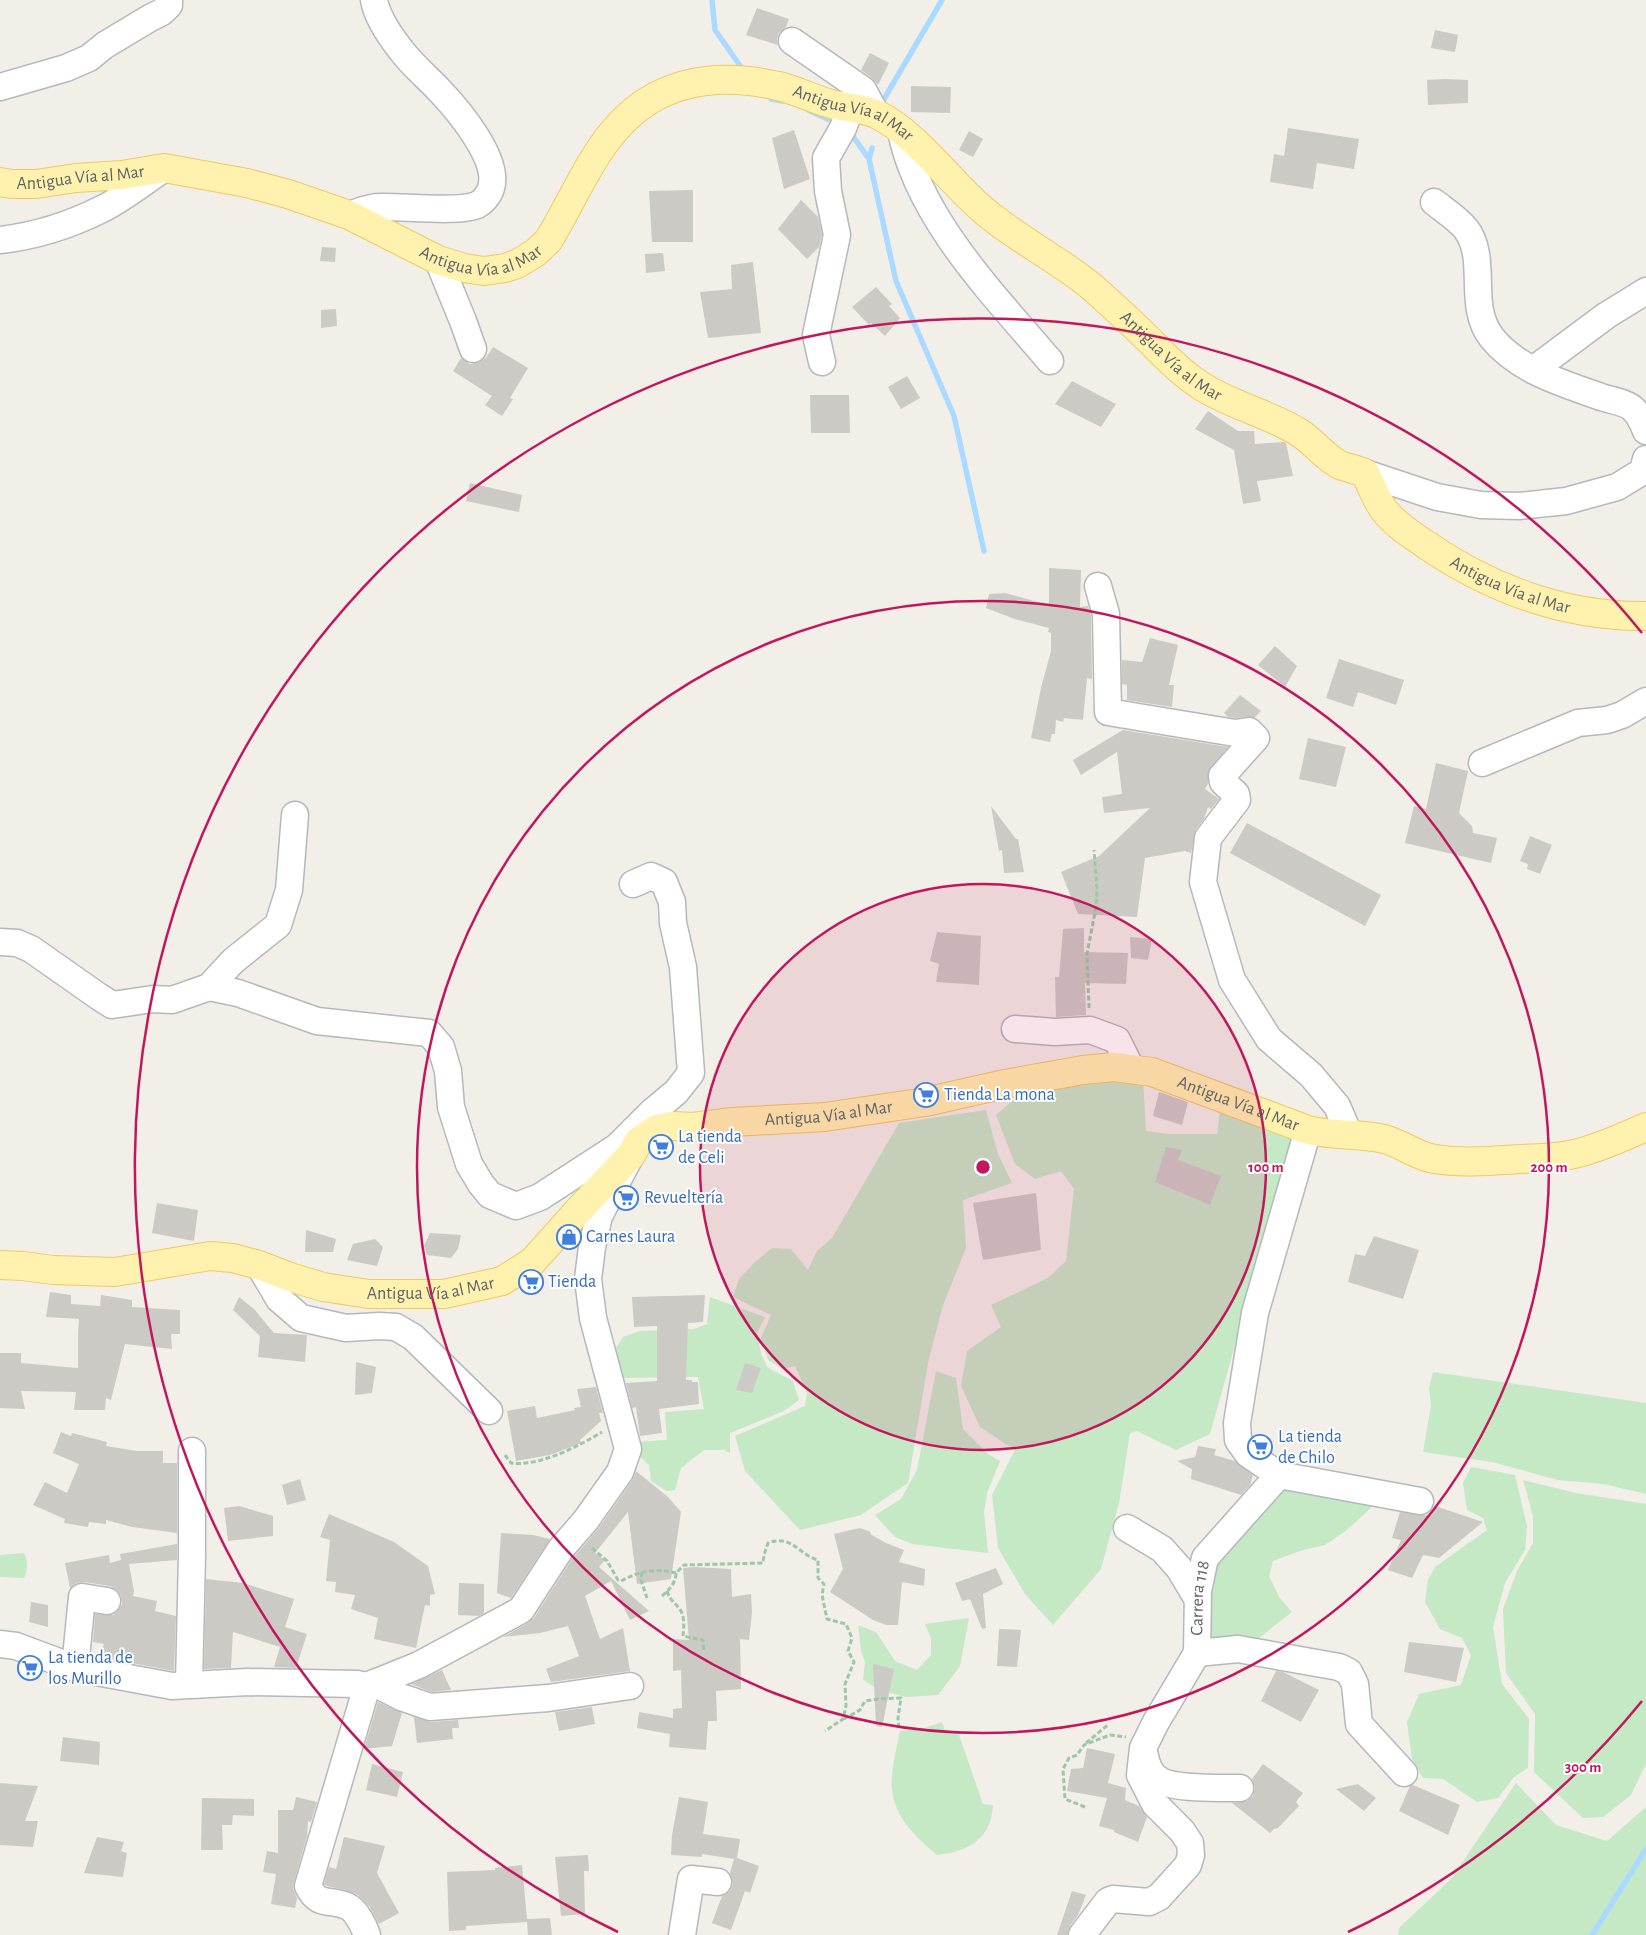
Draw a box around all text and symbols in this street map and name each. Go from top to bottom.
street label: Antigua Vía al Mar [790,82,917,145]
street label: Antigua Vía al Mar [17,162,146,193]
street label: Antigua Vía al Mar [414,232,544,258]
text: Antigua Vía al Mar [416,242,546,280]
street label: Antigua Vía al Mar [1116,308,1225,405]
street label: Antigua Vía al Mar [1447,553,1572,617]
street label: Antigua Vía al Mar [1175,1073,1302,1135]
supermarket icon: Tienda La mona [913,1082,939,1108]
place label: Tienda La mona [944,1086,1055,1104]
street label: Antigua Vía al Mar [764,1098,894,1129]
place label: La tienda de Celi [678,1128,742,1167]
supermarket icon: La tienda de Celi [648,1134,674,1160]
centre of rings [974,1158,992,1176]
text: 100 m [1248,1160,1284,1175]
text: 200 m [1530,1160,1568,1175]
supermarket icon: Revueltería [613,1185,639,1211]
place label: Revueltería [644,1189,723,1207]
shop icon: Carnes Laura [556,1224,582,1250]
place label: Carnes Laura [586,1228,675,1246]
supermarket icon: Tienda [518,1269,544,1295]
place label: Tienda [548,1273,596,1291]
street label: Antigua Vía al Mar [367,1274,496,1304]
place label: La tienda de Chilo [1278,1428,1342,1467]
supermarket icon: La tienda de Chilo [1247,1434,1273,1460]
street label: Carrera 118 [1188,1559,1213,1636]
place label: La tienda de los Murillo [48,1649,133,1688]
supermarket icon: La tienda de los Murillo [17,1655,43,1681]
text: 300 m [1565,1760,1601,1775]

